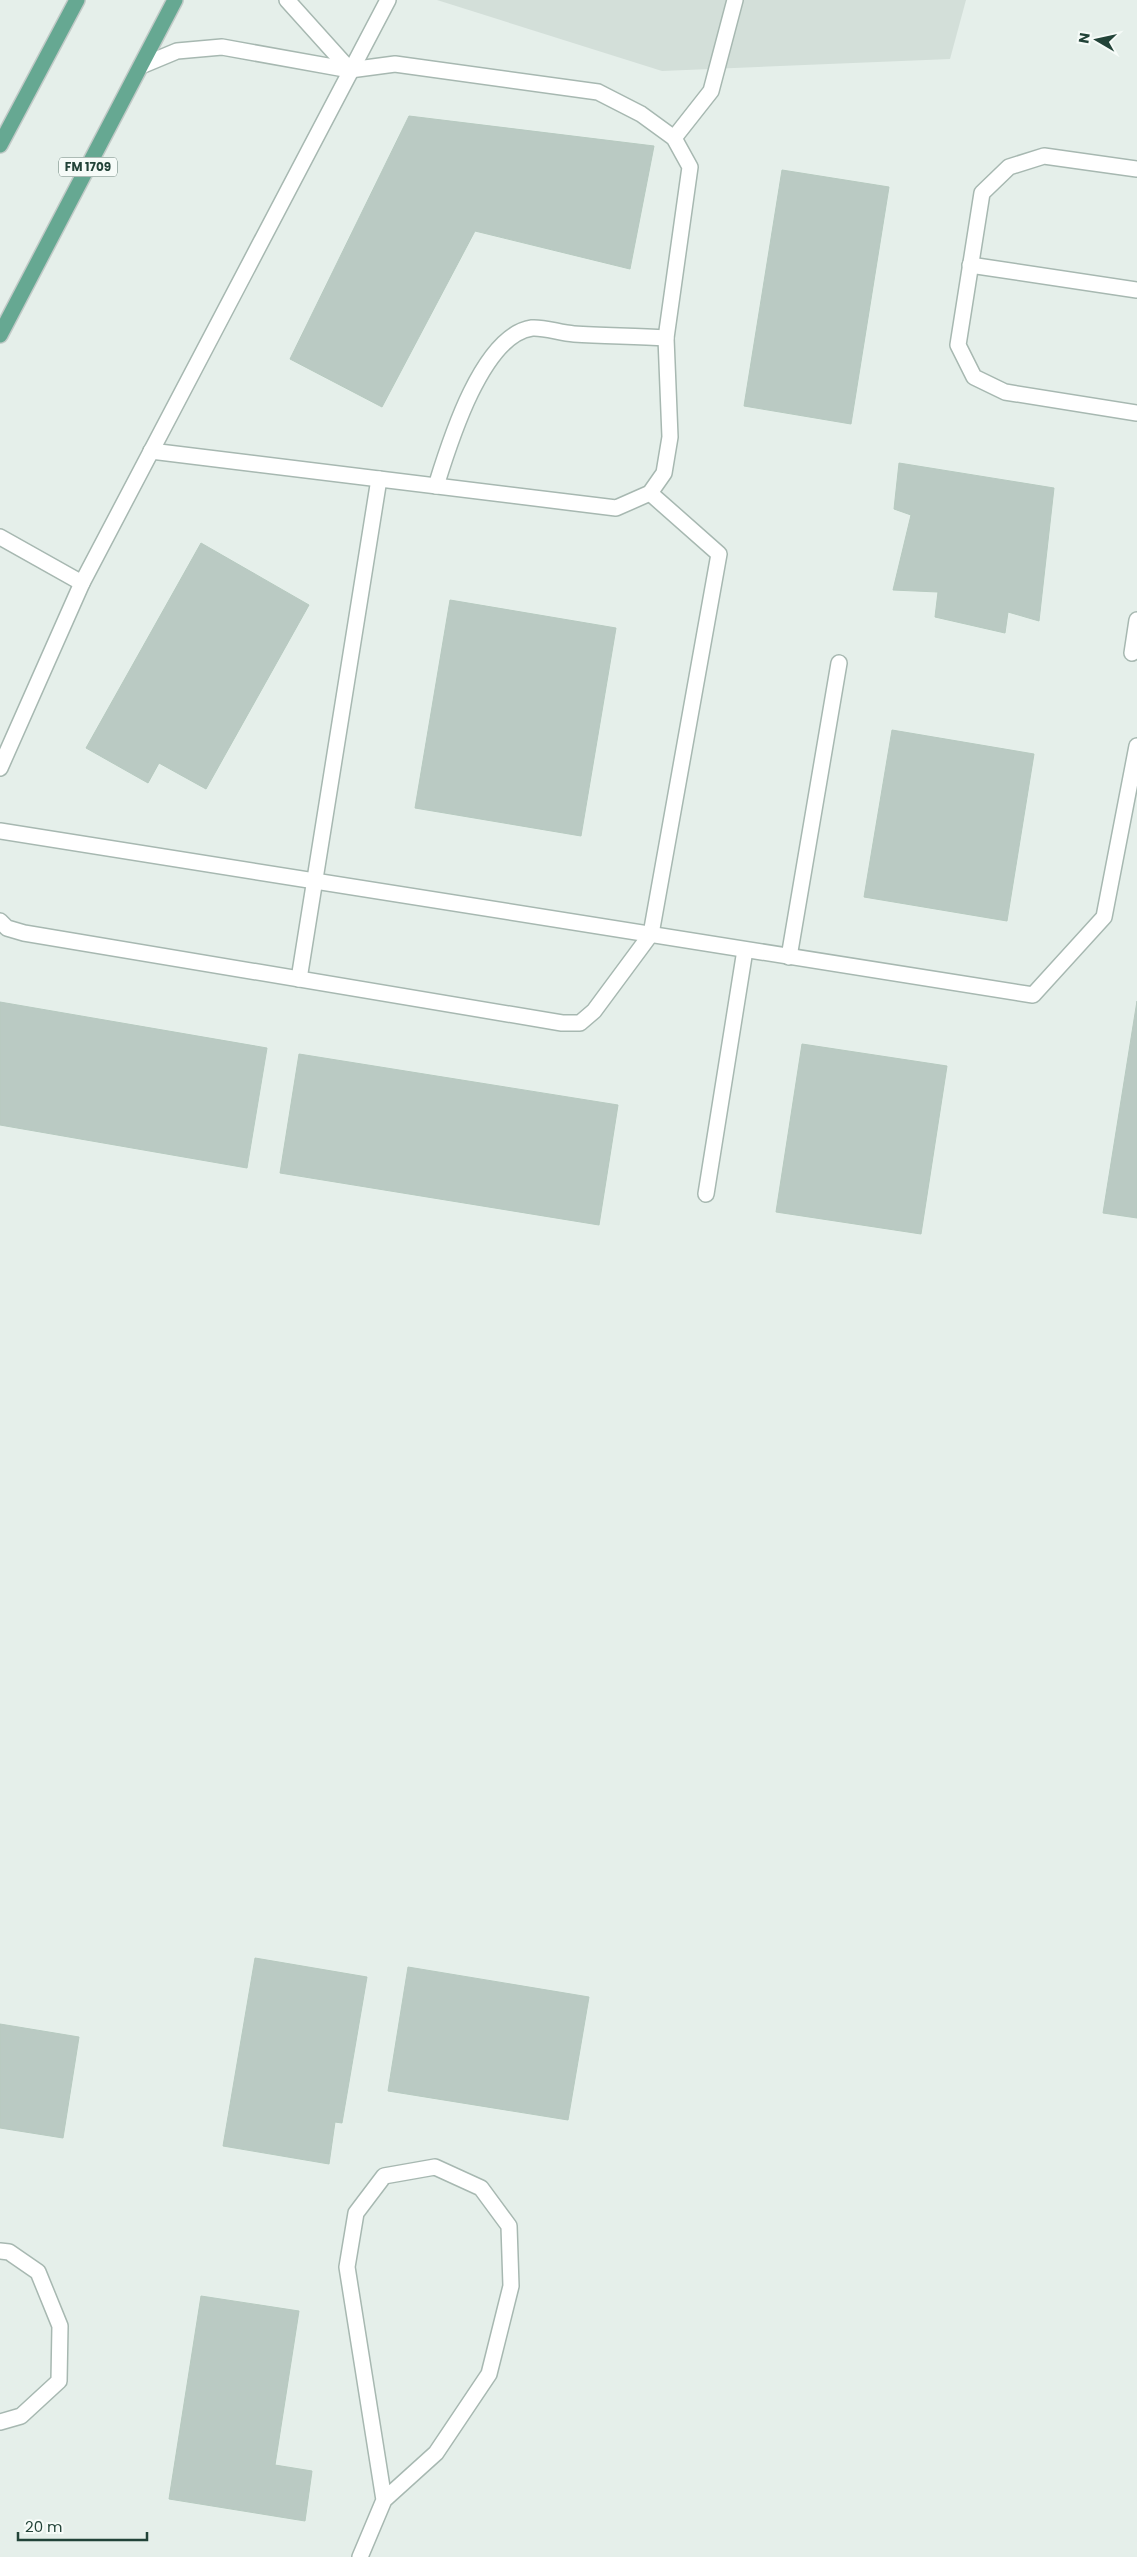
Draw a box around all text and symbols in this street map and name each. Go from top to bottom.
north arrow [1072,15,1122,65]
text: N [1073,31,1095,45]
road number: FM 1709 [59,158,117,176]
scale bar [18,2510,146,2542]
text: 20 m [25,2516,63,2537]

